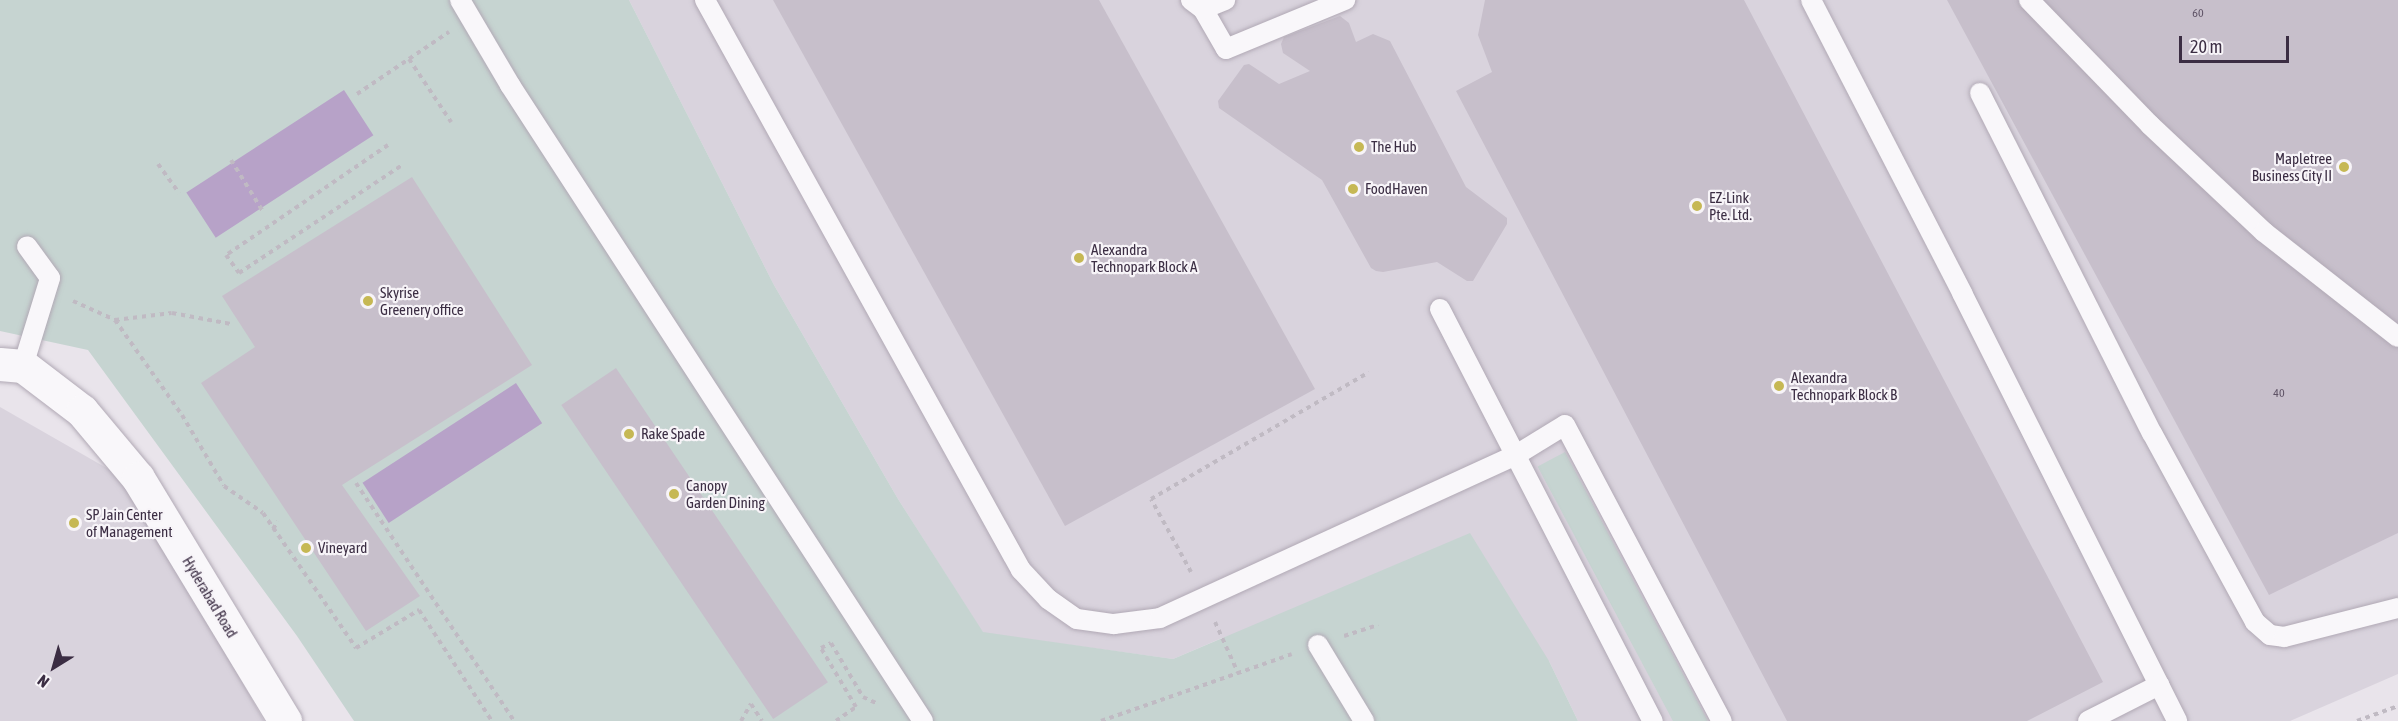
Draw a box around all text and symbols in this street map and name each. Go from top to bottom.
house number: 60 [2192,7,2204,21]
scale bar [2182,24,2292,62]
text: 20 m [2190,36,2222,57]
place label: The Hub [1371,138,1416,156]
marker: The Hub [1352,140,1366,154]
place label: Mapletree Business City II [2252,149,2332,184]
marker: Mapletree Business City II [2337,160,2351,174]
place label: FoodHaven [1365,180,1428,198]
marker: FoodHaven [1346,182,1360,196]
place label: EZ-Link Pte. Ltd. [1709,188,1752,223]
marker: EZ-Link Pte. Ltd. [1690,199,1704,213]
place label: Alexandra Technopark Block A [1091,240,1197,275]
marker: Alexandra Technopark Block A [1072,251,1086,265]
place label: Skyrise Greenery office [380,283,464,318]
marker: Skyrise Greenery office [361,294,375,308]
place label: Alexandra Technopark Block B [1791,368,1897,403]
marker: Alexandra Technopark Block B [1772,379,1786,393]
house number: 40 [2273,387,2285,401]
place label: Rake Spade [641,425,705,443]
marker: Rake Spade [622,427,636,441]
place label: Canopy Garden Dining [686,476,765,511]
marker: Canopy Garden Dining [667,487,681,501]
place label: SP Jain Center of Management [86,505,173,540]
marker: SP Jain Center of Management [67,516,81,530]
place label: Vineyard [318,539,367,557]
marker: Vineyard [299,541,313,555]
street label: Hyderabad Road [179,553,241,641]
north arrow [24,637,84,697]
text: N [34,671,52,691]

